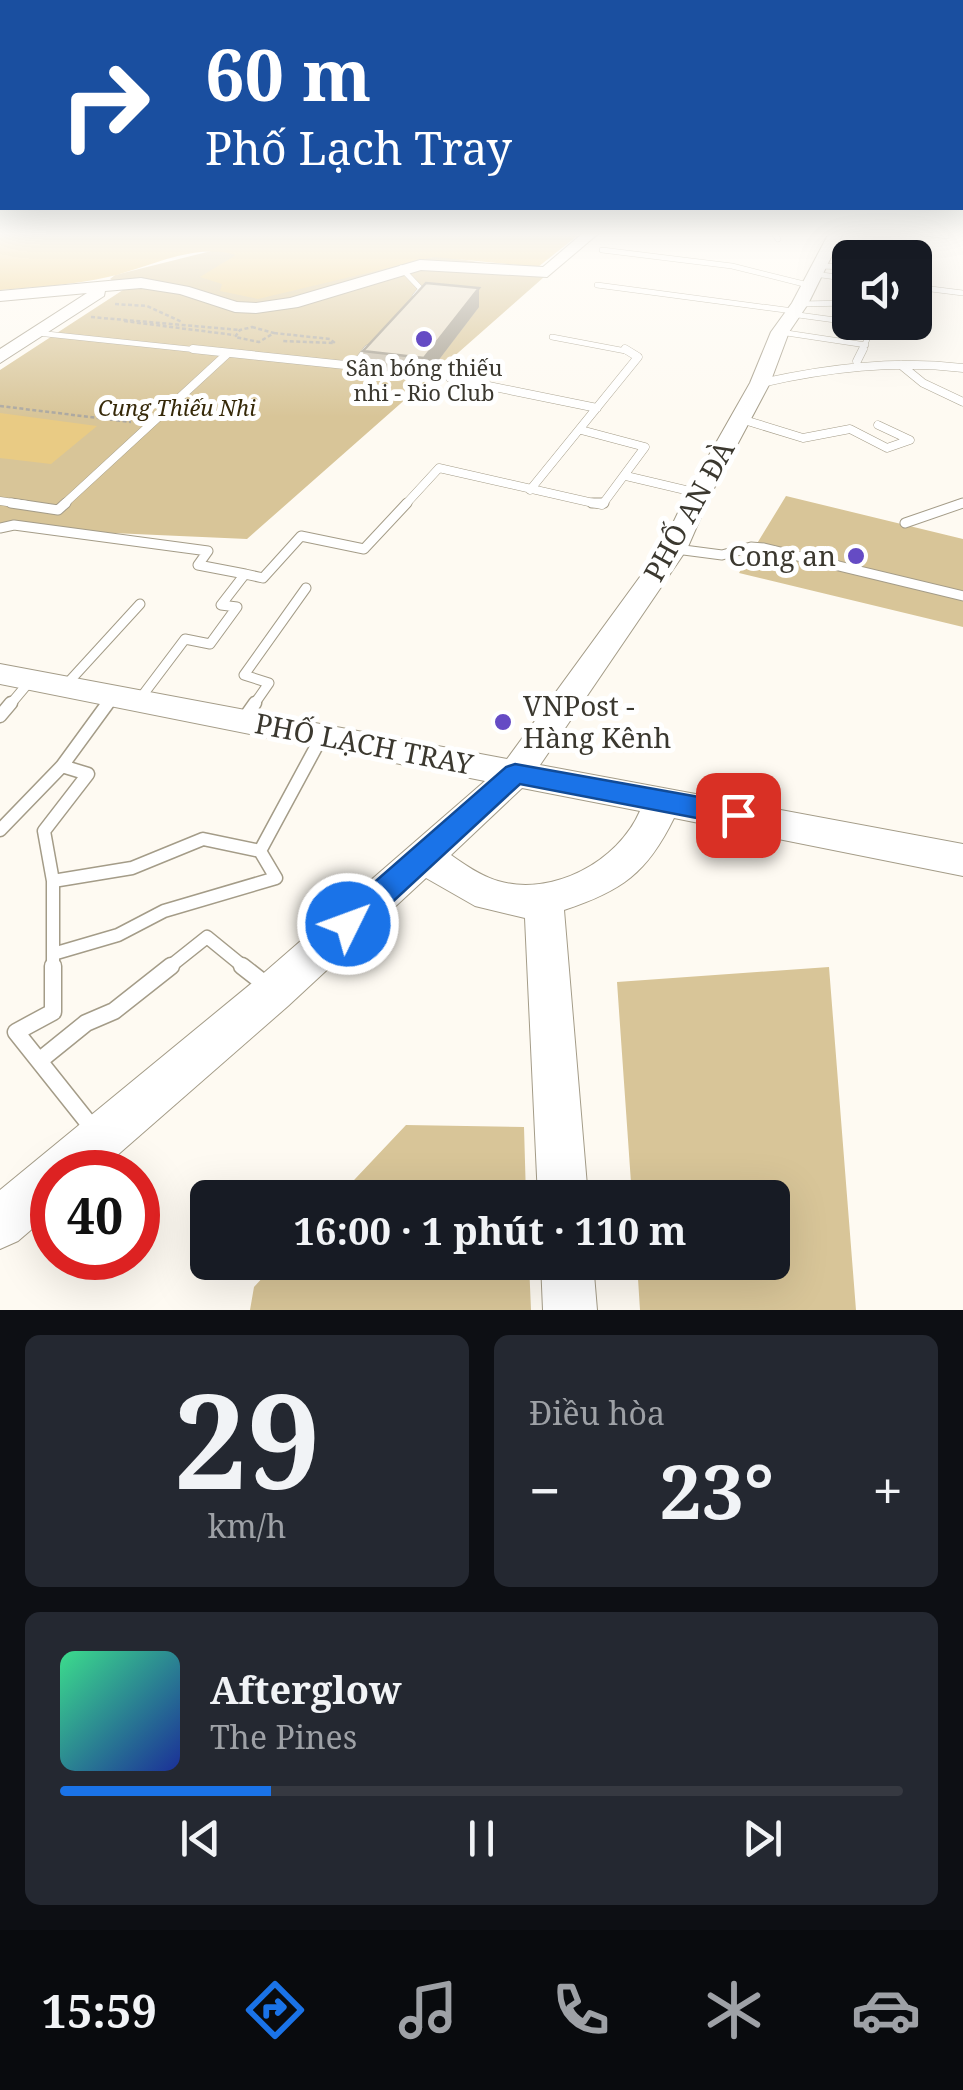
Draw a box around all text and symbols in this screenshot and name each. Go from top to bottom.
text: 60 m [205,26,371,122]
icon: right [40,40,170,170]
text: Phố Lạch Tray [205,117,512,178]
map controls [832,240,932,340]
button: sound [832,240,932,340]
marker: Sân bóng thiếu nhi - Rio Club [413,328,435,350]
place label: Sân bóng thiếu nhi - Rio Club [346,352,502,407]
park label: Cung Thiếu Nhi [98,392,256,422]
street label: PHỐ AN ĐÀ [634,433,742,588]
place label: Cong an [728,536,836,574]
marker: Cong an [845,545,867,567]
place label: VNPost - Hàng Kênh [523,686,671,756]
street label: PHỐ LẠCH TRAY [252,703,477,783]
marker: VNPost - Hàng Kênh [492,711,514,733]
pin [696,773,781,858]
icon: arrive [711,788,766,843]
position arrow [296,872,400,976]
speed limit sign: 40 [30,1150,160,1280]
text: 16:00 · 1 phút · 110 m [294,1204,687,1256]
text: 29 [174,1350,320,1527]
text: Điều hòa [529,1391,665,1434]
text: 23° [659,1439,774,1541]
text: − [529,1452,561,1527]
text: + [872,1452,903,1527]
text: km/h [208,1504,286,1547]
text: Afterglow [210,1663,402,1715]
text: The Pines [210,1715,357,1758]
icon: previous [173,1811,228,1866]
icon: pause [454,1811,509,1866]
icon: next [735,1811,790,1866]
icon: directions [240,1975,310,2045]
icon: music [393,1975,463,2045]
icon: phone [546,1975,616,2045]
icon: climate [699,1975,769,2045]
icon: car [851,1975,921,2045]
text: 15:59 [41,1980,157,2041]

